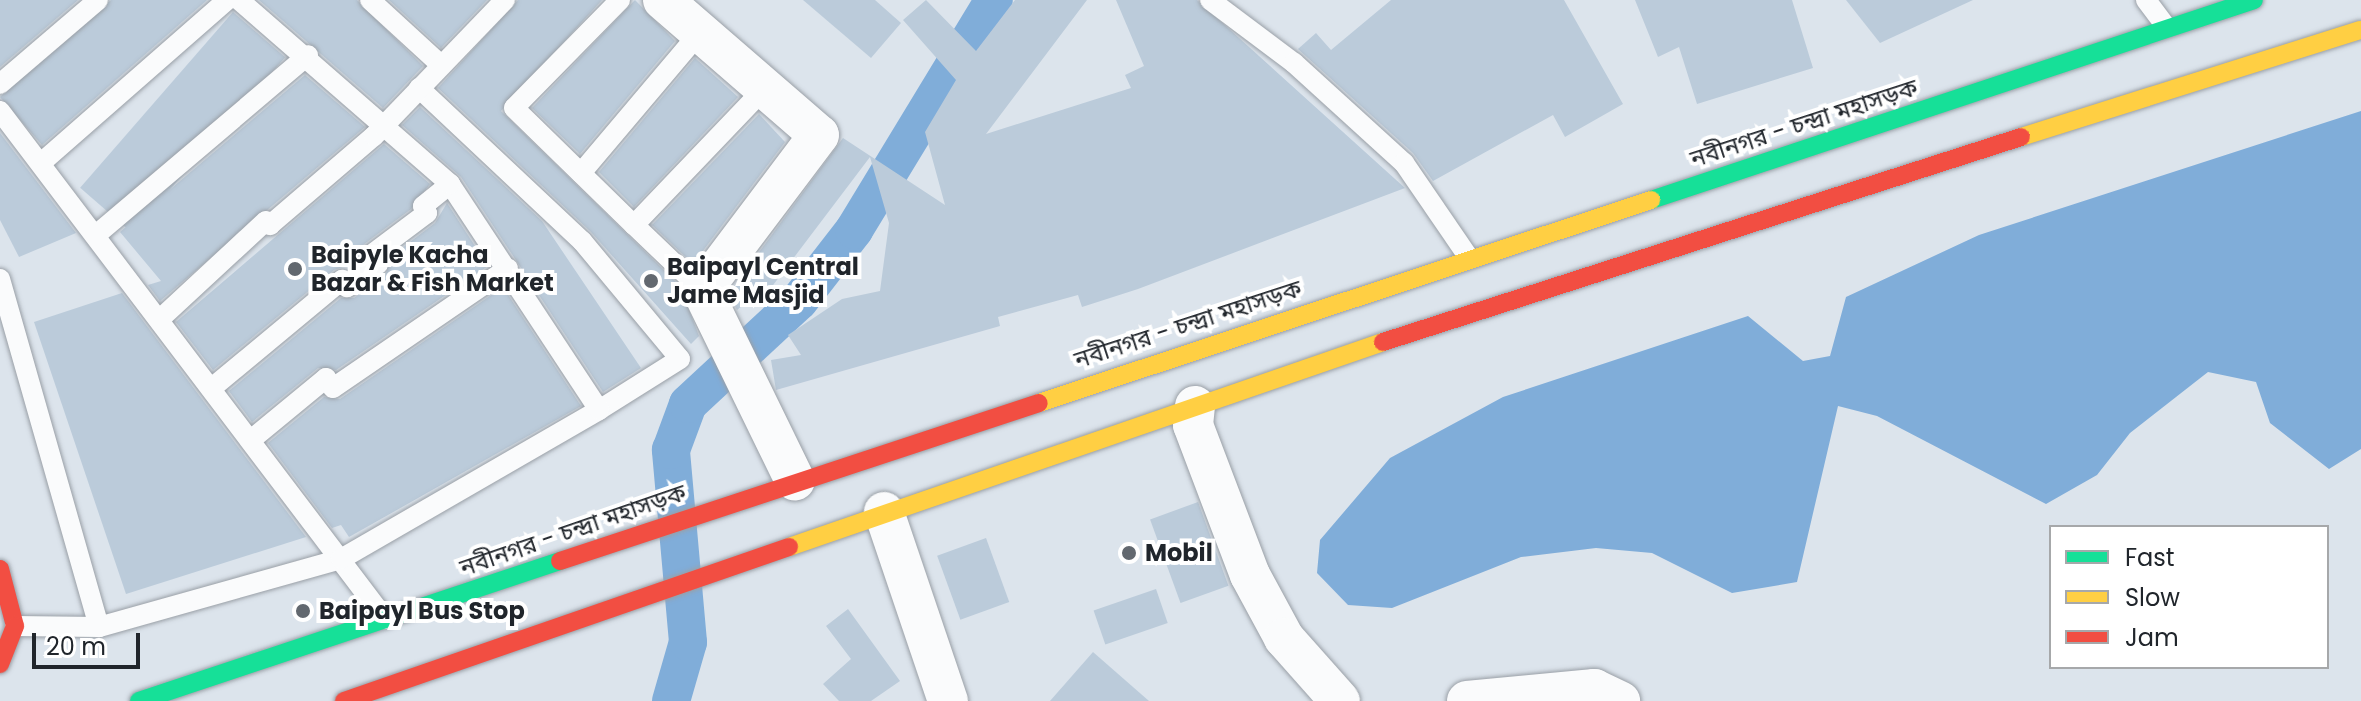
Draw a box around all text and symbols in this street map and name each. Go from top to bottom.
street label: নবীনগর - চন্দ্রা মহাসড়ক [1687,73,1921,173]
place label: Baipyle Kacha Bazar & Fish Market [311,241,554,297]
place label: Baipayl Central Jame Masjid [667,253,859,309]
marker: Baipyle Kacha Bazar & Fish Market [286,260,304,278]
marker: Baipayl Central Jame Masjid [642,272,660,290]
street label: নবীনগর - চন্দ্রা মহাসড়ক [1071,274,1305,374]
street label: নবীনগর - চন্দ্রা মহাসড়ক [456,478,690,582]
legend [2049,525,2329,669]
place label: Mobil [1145,539,1213,567]
text: Fast [2125,541,2175,574]
marker: Mobil [1120,544,1138,562]
text: Slow [2125,581,2180,614]
place label: Baipayl Bus Stop [319,597,525,625]
marker: Baipayl Bus Stop [294,602,312,620]
scale bar [36,617,144,667]
text: Jam [2125,621,2179,654]
text: 20 m [46,630,106,663]

